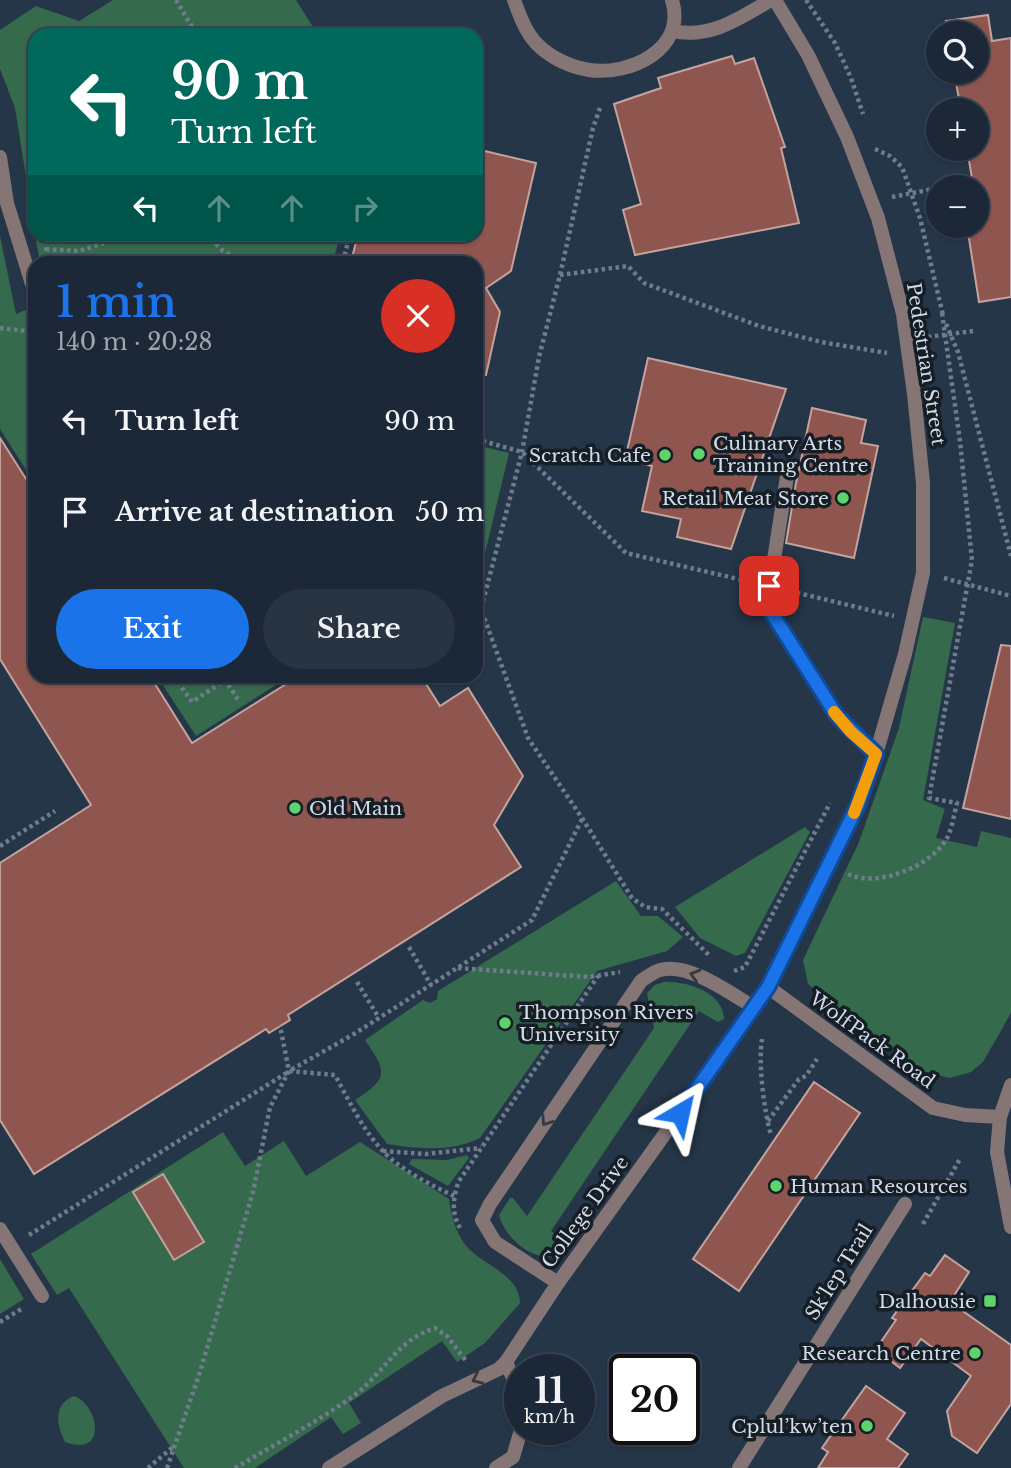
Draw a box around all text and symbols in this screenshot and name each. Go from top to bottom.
map controls [926,21,989,238]
button: search [926,21,989,84]
text: 90 m [171,51,308,112]
icon: left [56,56,147,147]
button: + [926,98,989,161]
text: Turn left [171,112,317,152]
button: − [926,175,989,238]
icon: left [127,189,165,227]
icon: ahead [200,189,238,227]
icon: ahead [273,189,311,227]
icon: right [346,189,384,227]
text: 1 min [56,276,177,328]
button: close [381,279,455,353]
street label: Pedestrian Street [902,281,950,448]
text: 140 m · 20:28 [56,328,212,356]
icon: left [56,402,94,440]
text: Turn left [115,405,239,437]
text: 90 m [384,405,455,437]
place label: Culinary Arts Training Centre [713,432,868,477]
place label: Scratch Cafe [529,444,651,467]
marker: Culinary Arts Training Centre [691,446,707,462]
marker: Scratch Cafe [657,447,673,463]
place label: Retail Meat Store [662,487,829,510]
marker: Retail Meat Store [835,490,851,506]
icon: arrive [56,493,94,531]
text: Arrive at destination [115,496,395,528]
text: 50 m [416,496,484,528]
pin [739,556,799,616]
icon: arrive [750,567,788,605]
button: Exit [56,589,249,669]
button: Share [263,589,455,669]
place label: Old Main [309,797,402,820]
marker: Old Main [287,800,303,816]
one-way arrow [690,969,702,984]
street label: WolfPack Road [804,986,939,1093]
place label: Thompson Rivers University [519,1001,694,1046]
marker: Thompson Rivers University [497,1015,513,1031]
position arrow [643,1076,717,1150]
one-way arrow [542,1113,554,1126]
street label: College Drive [537,1152,633,1272]
place label: Human Resources [790,1175,967,1198]
marker: Human Resources [768,1178,784,1194]
street label: Sk'lep Trail [800,1220,878,1324]
place label: Dalhousie [878,1290,976,1313]
marker: Dalhousie [982,1293,998,1309]
place label: Research Centre [802,1342,961,1365]
marker: Research Centre [967,1345,983,1361]
speed limit sign: 20 [609,1354,700,1445]
text: 11 [534,1369,565,1412]
one-way arrow [472,1371,484,1385]
text: km/h [524,1406,575,1428]
place label: Cplul’kw’ten [731,1415,853,1438]
marker: Cplul’kw’ten [859,1418,875,1434]

